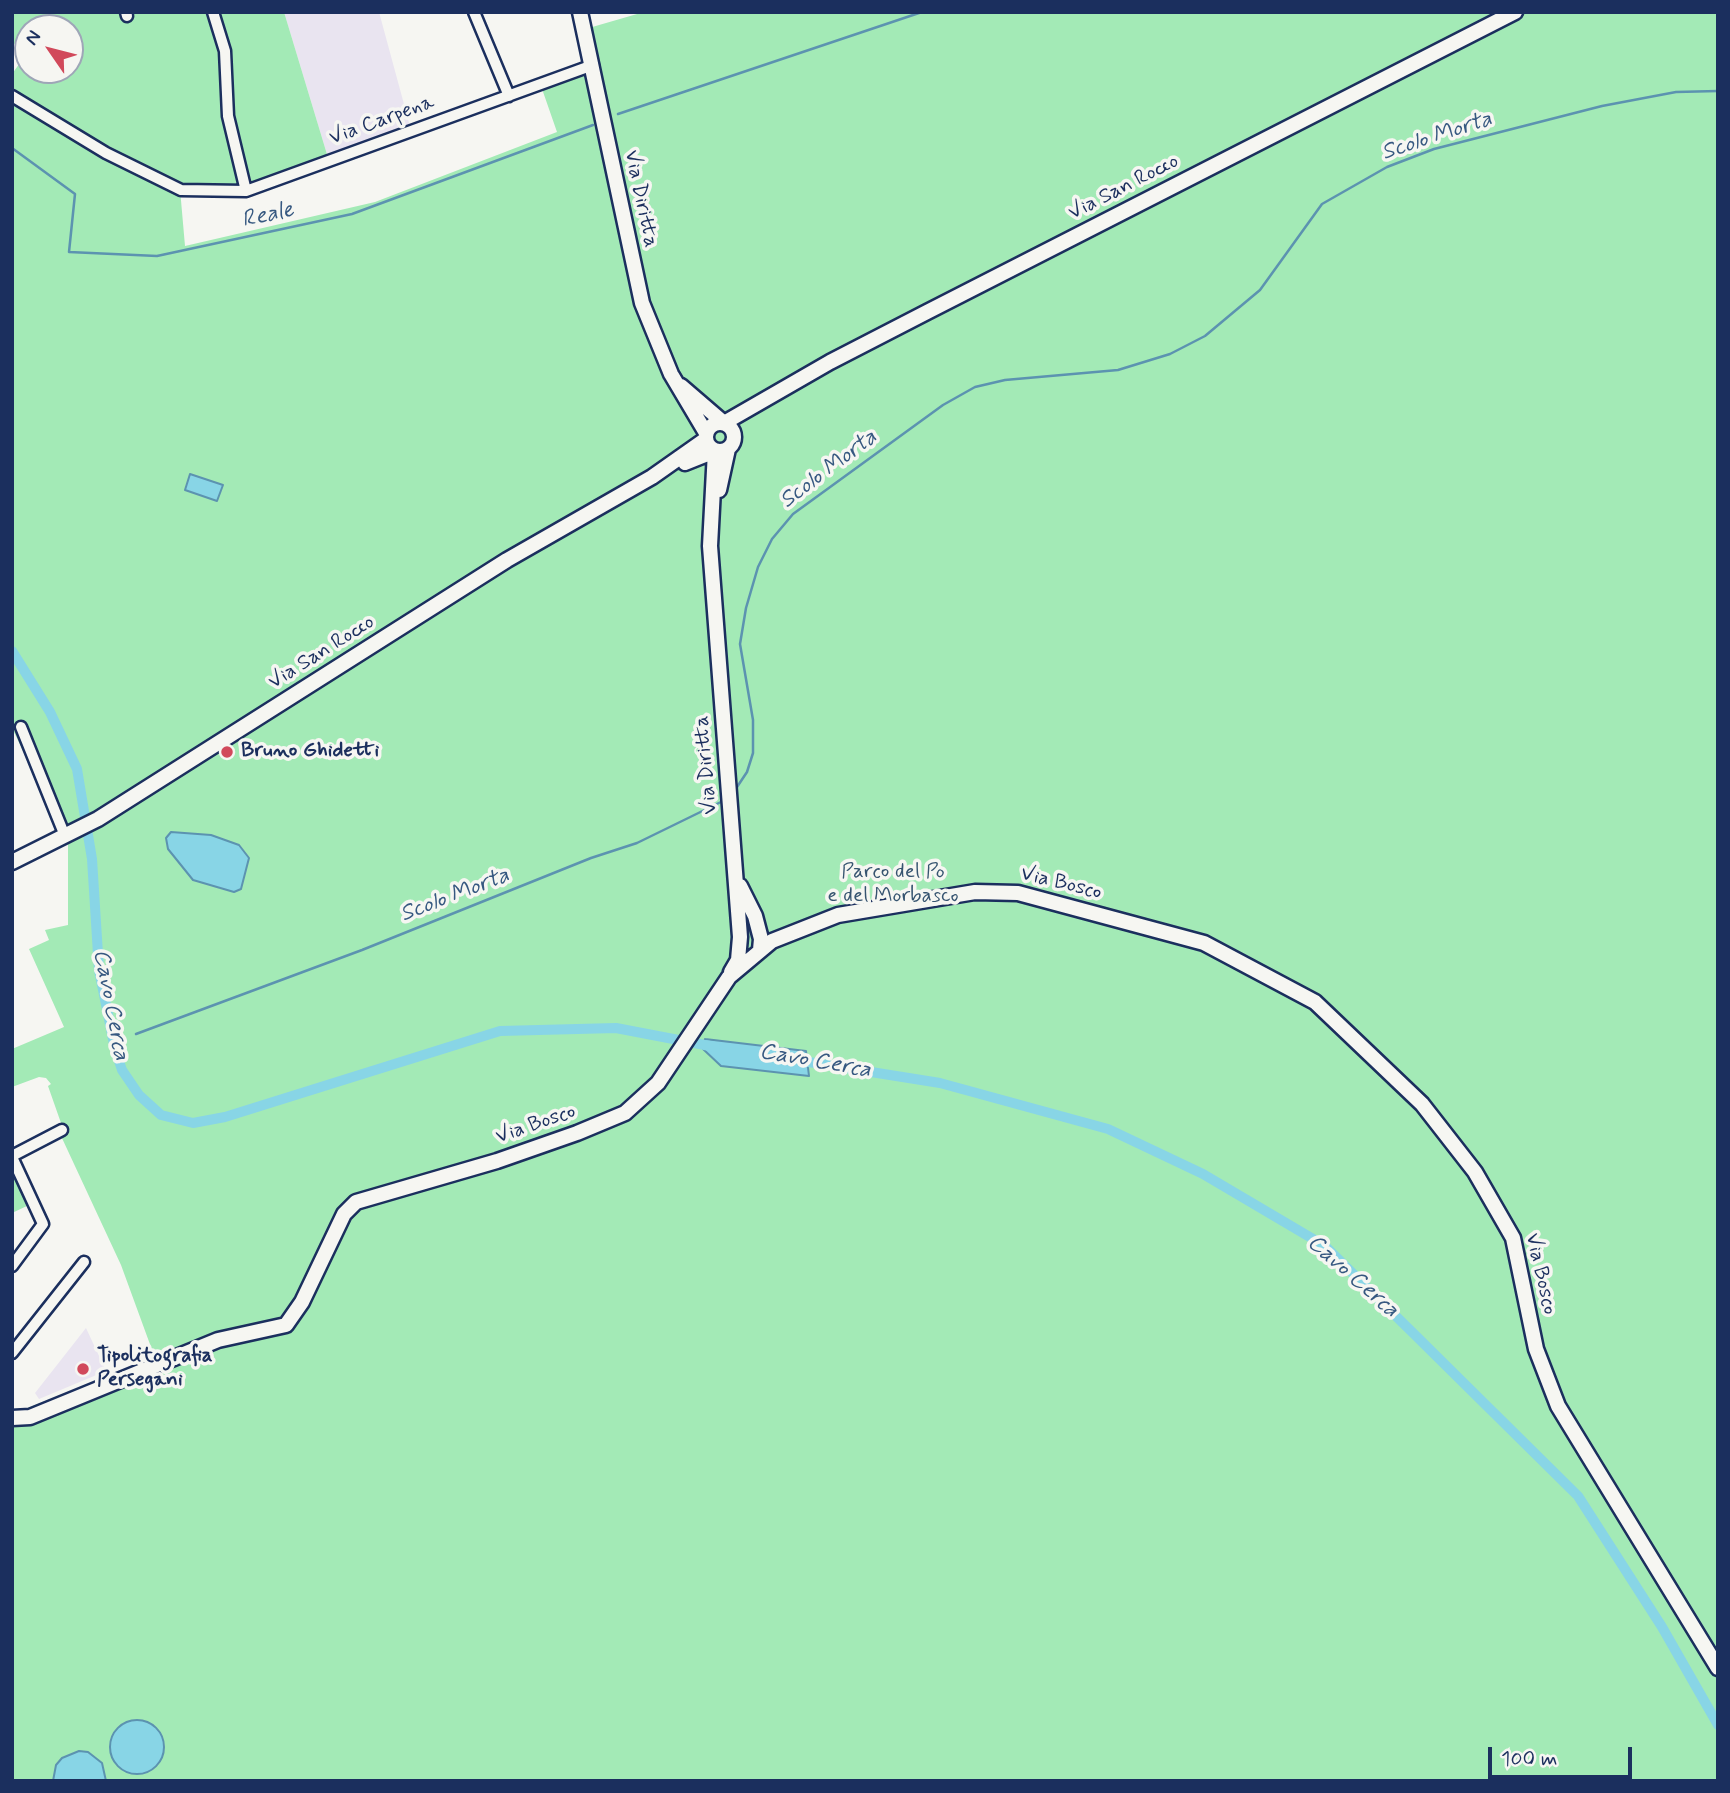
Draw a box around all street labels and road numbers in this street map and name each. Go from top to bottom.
street label: Via Carpena [326,90,438,152]
street label: Via Diritta [617,148,663,250]
street label: Via San Rocco [1065,149,1183,227]
street label: Via San Rocco [264,610,380,696]
street label: Via Diritta [690,715,724,815]
street label: Via Bosco [1018,862,1104,906]
street label: Via Bosco [493,1100,579,1150]
street label: Via Bosco [1518,1231,1562,1317]

